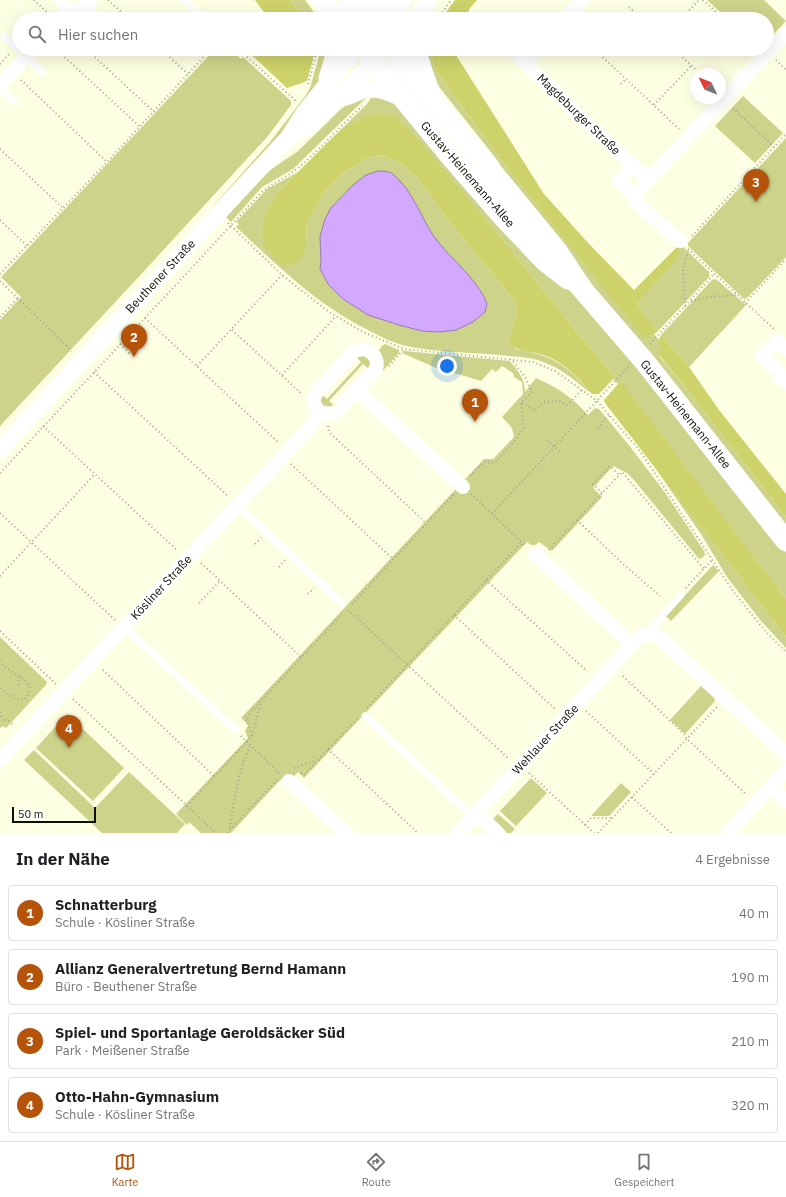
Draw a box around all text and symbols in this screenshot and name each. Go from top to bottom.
search box [12,12,774,56]
icon: search [26,23,48,45]
text: Hier suchen [58,25,138,44]
north arrow [690,68,726,104]
street label: Magdeburger Straße [534,70,624,158]
street label: Gustav-Heinemann-Allee [418,118,519,231]
pin: 3 [743,169,769,202]
street label: Beuthener Straße [122,236,198,316]
pin: 2 [121,324,147,357]
your location [437,356,457,376]
street label: Gustav-Heinemann-Allee [637,356,735,472]
pin: 1 [462,389,488,422]
street label: Kösliner Straße [127,551,195,622]
street label: Wehlauer Straße [509,701,582,777]
pin: 4 [56,715,82,748]
scale bar [12,805,96,824]
text: 50 m [18,807,43,821]
text: In der Nähe [16,848,110,870]
text: 4 Ergebnisse [695,851,770,868]
text: Schnatterburg [55,895,156,914]
text: 1 [26,905,34,922]
text: 40 m [739,905,769,922]
text: Schule · Kösliner Straße [55,914,195,931]
text: Allianz Generalvertretung Bernd Hamann [55,959,346,978]
text: 2 [26,969,34,986]
text: 190 m [731,969,769,986]
text: Büro · Beuthener Straße [55,978,197,995]
text: Spiel- und Sportanlage Geroldsäcker Süd [55,1023,345,1042]
text: 3 [26,1033,34,1050]
text: 210 m [731,1033,769,1050]
text: Park · Meißener Straße [55,1042,190,1059]
text: Otto-Hahn-Gymnasium [55,1087,219,1106]
text: 4 [26,1097,34,1114]
text: 320 m [731,1097,769,1114]
text: Schule · Kösliner Straße [55,1106,195,1123]
tab: Karte [112,1151,138,1189]
tab: Route [362,1151,391,1189]
tab: Gespeichert [614,1151,674,1189]

